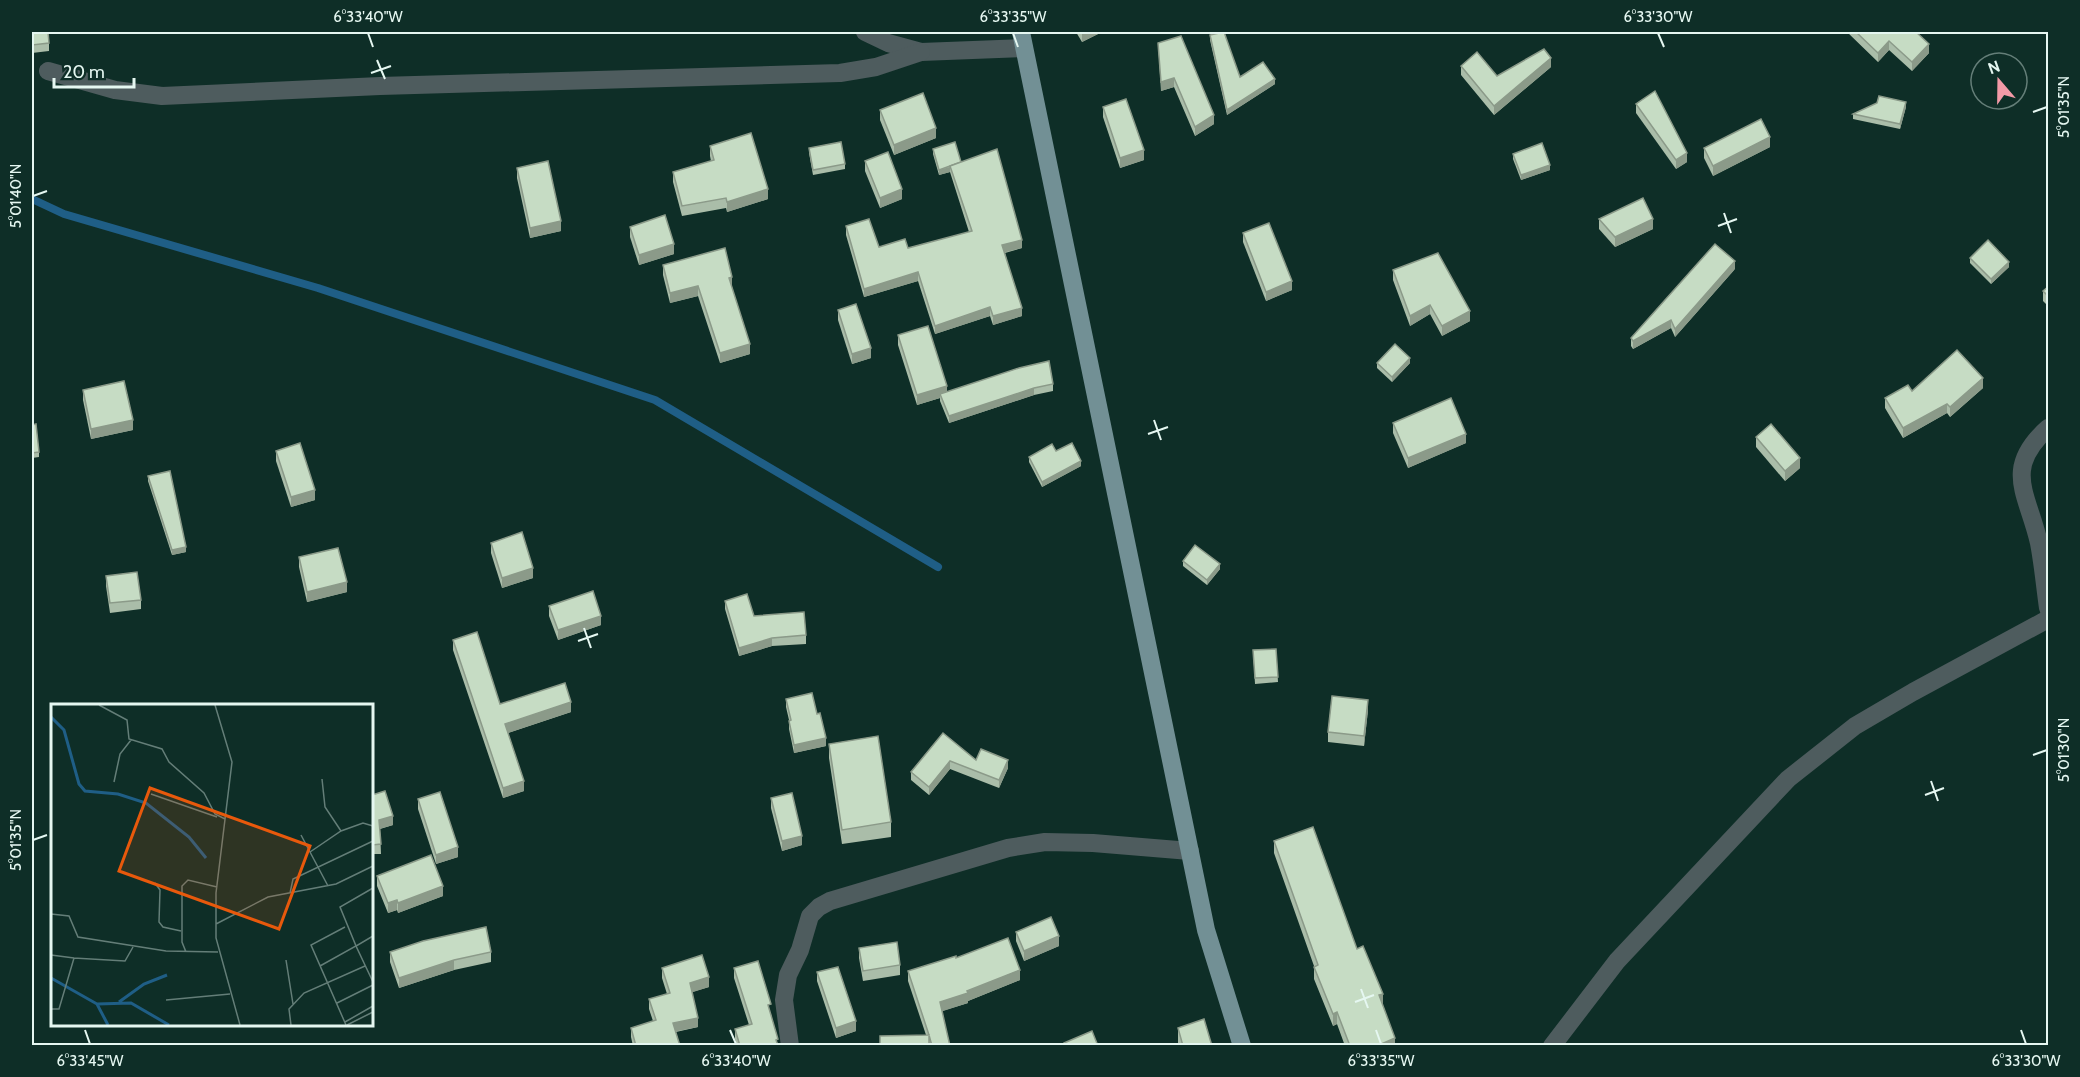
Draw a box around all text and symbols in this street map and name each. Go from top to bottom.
text: 6°33'40"W [333,8,404,26]
text: 6°33'35"W [980,8,1047,26]
text: 6°33'30"W [1623,8,1693,26]
scale bar [54,51,134,89]
north arrow [1969,51,2029,111]
text: N [1985,57,2003,78]
text: 20 m [63,61,105,83]
text: 5°01'35"N [2055,76,2073,138]
text: 5°01'40"N [7,164,25,228]
inset map [51,704,374,1026]
text: 5°01'30"N [2055,718,2073,782]
text: 5°01'35"N [7,809,25,871]
text: 6°33'45"W [56,1052,124,1070]
text: 6°33'40"W [701,1052,772,1070]
text: 6°33'35"W [1348,1052,1415,1070]
text: 6°33'30"W [1991,1052,2061,1070]

